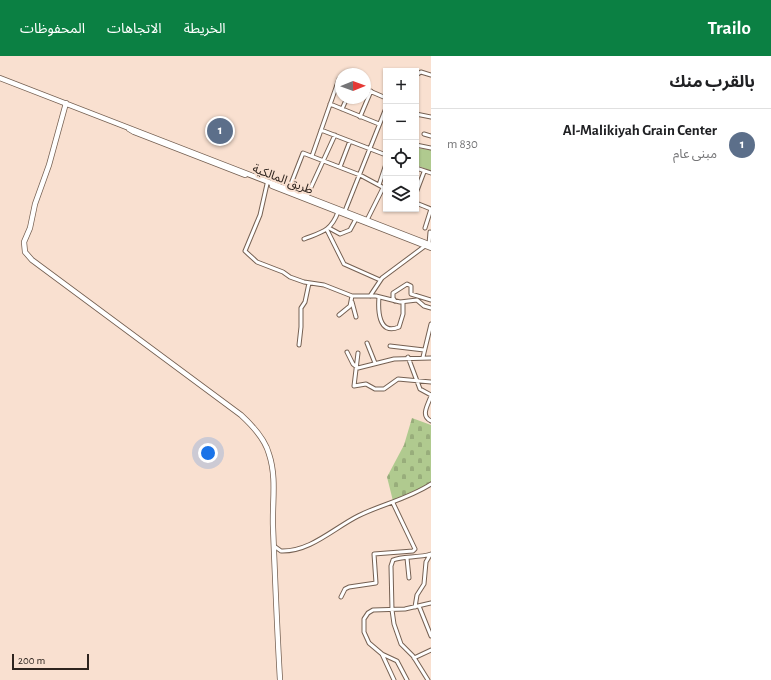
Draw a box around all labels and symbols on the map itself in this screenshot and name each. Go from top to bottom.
north arrow [335,68,371,104]
pin: 1 [207,116,233,146]
street label: طريق المالكية [250,162,315,198]
your location [198,443,218,463]
scale bar [12,652,89,671]

